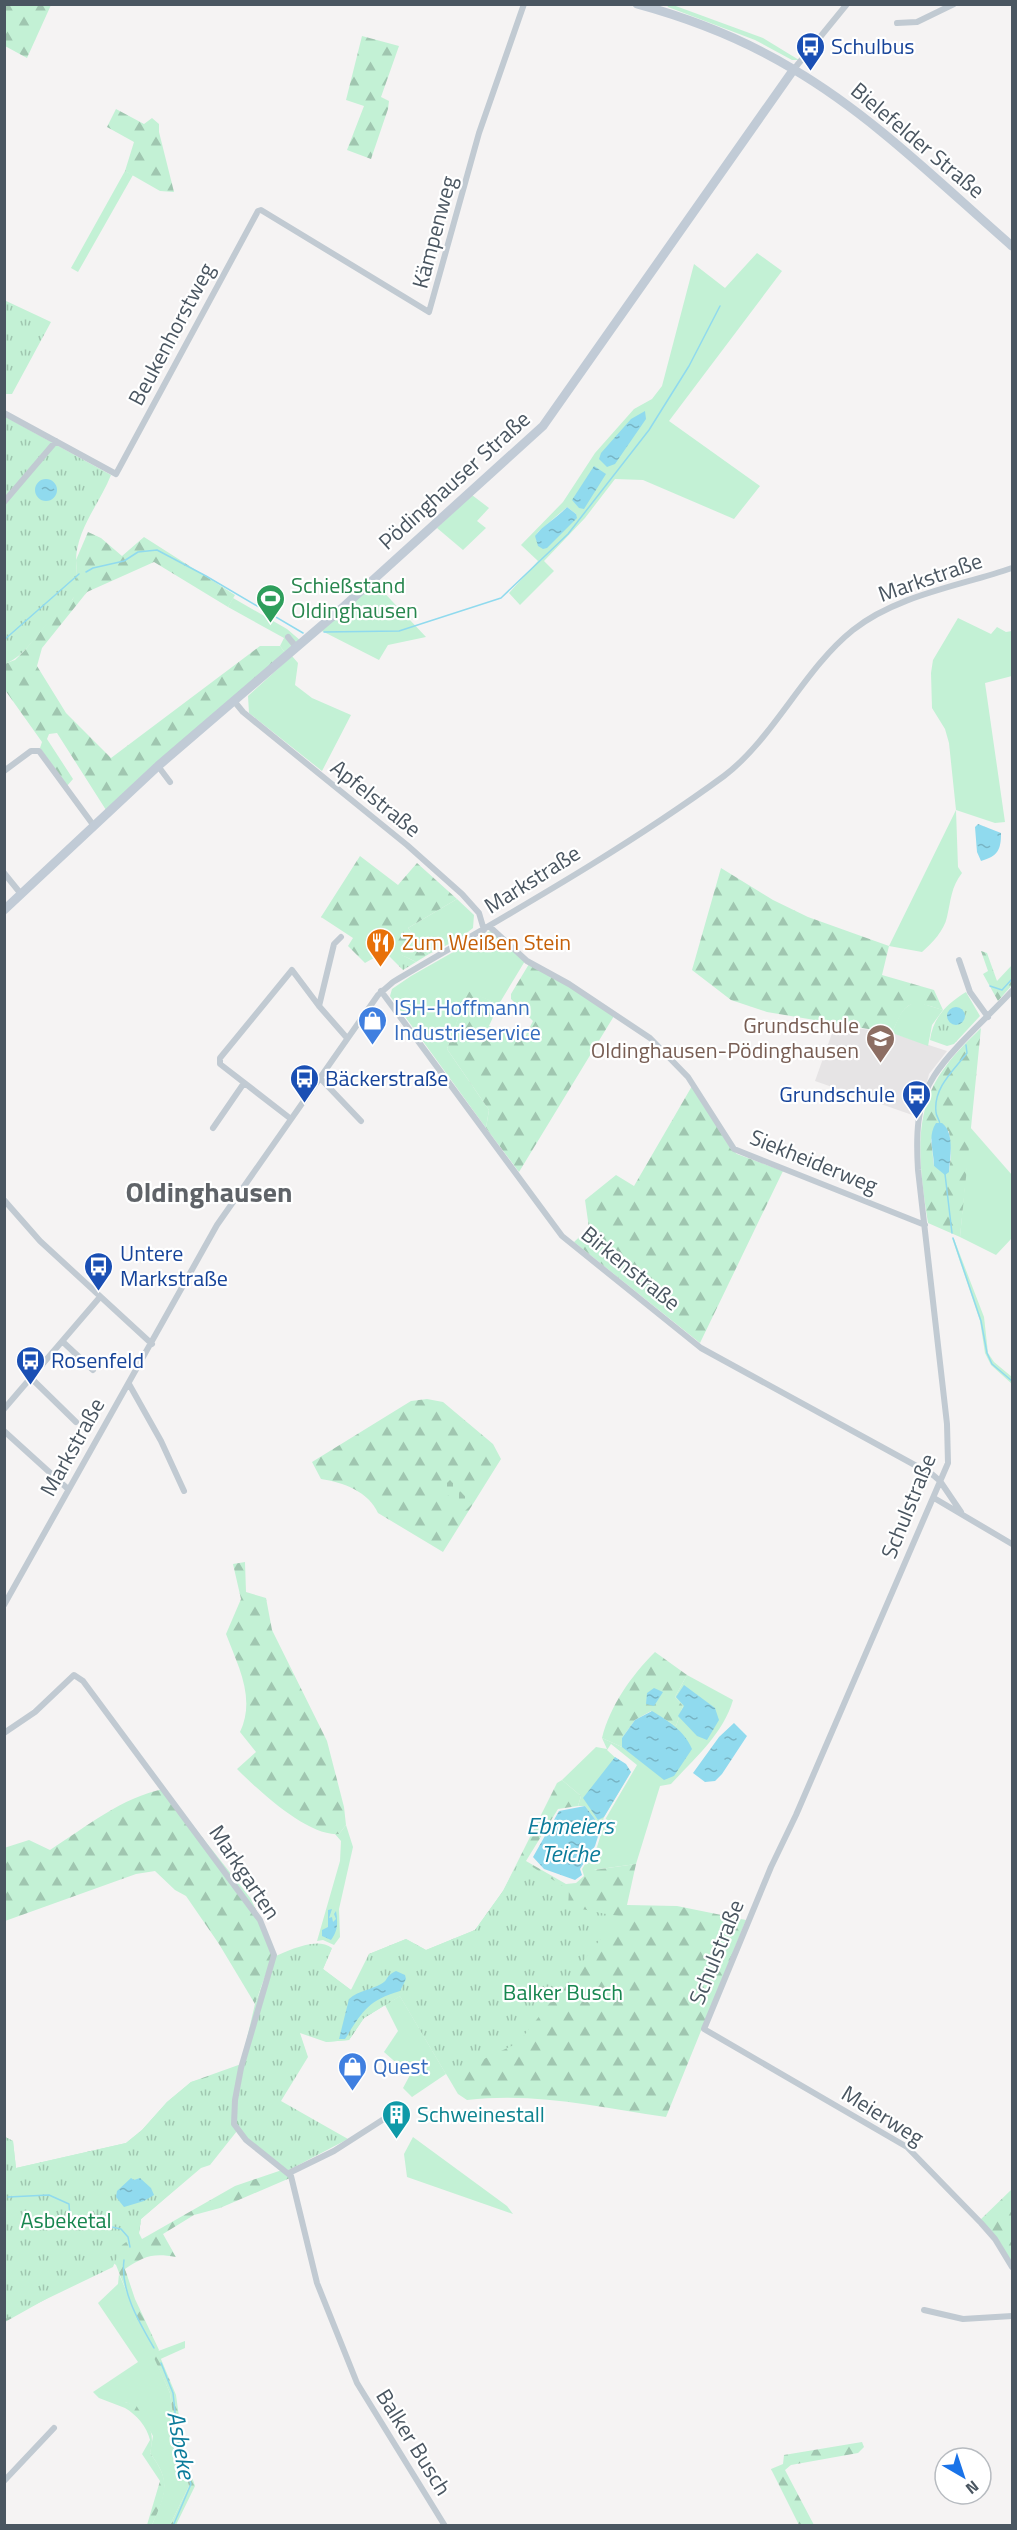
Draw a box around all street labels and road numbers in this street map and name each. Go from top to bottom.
street label: Bielefelder Straße [844,74,992,206]
street label: Kämpenweg [403,172,465,292]
street label: Beukenhorstweg [119,256,223,412]
street label: Pödinghauser Straße [370,402,538,558]
street label: Markstraße [873,543,987,611]
street label: Apfelstraße [323,751,429,845]
street label: Markstraße [477,836,587,922]
street label: Siekheiderweg [745,1120,883,1202]
street label: Birkenstraße [574,1217,688,1319]
street label: Markstraße [31,1392,113,1502]
street label: Schulstraße [872,1448,944,1564]
street label: Markgarten [201,1818,289,1926]
street label: Schulstraße [680,1894,752,2010]
street label: Meierweg [835,2076,931,2154]
street label: Balker Busch [368,2382,460,2502]

